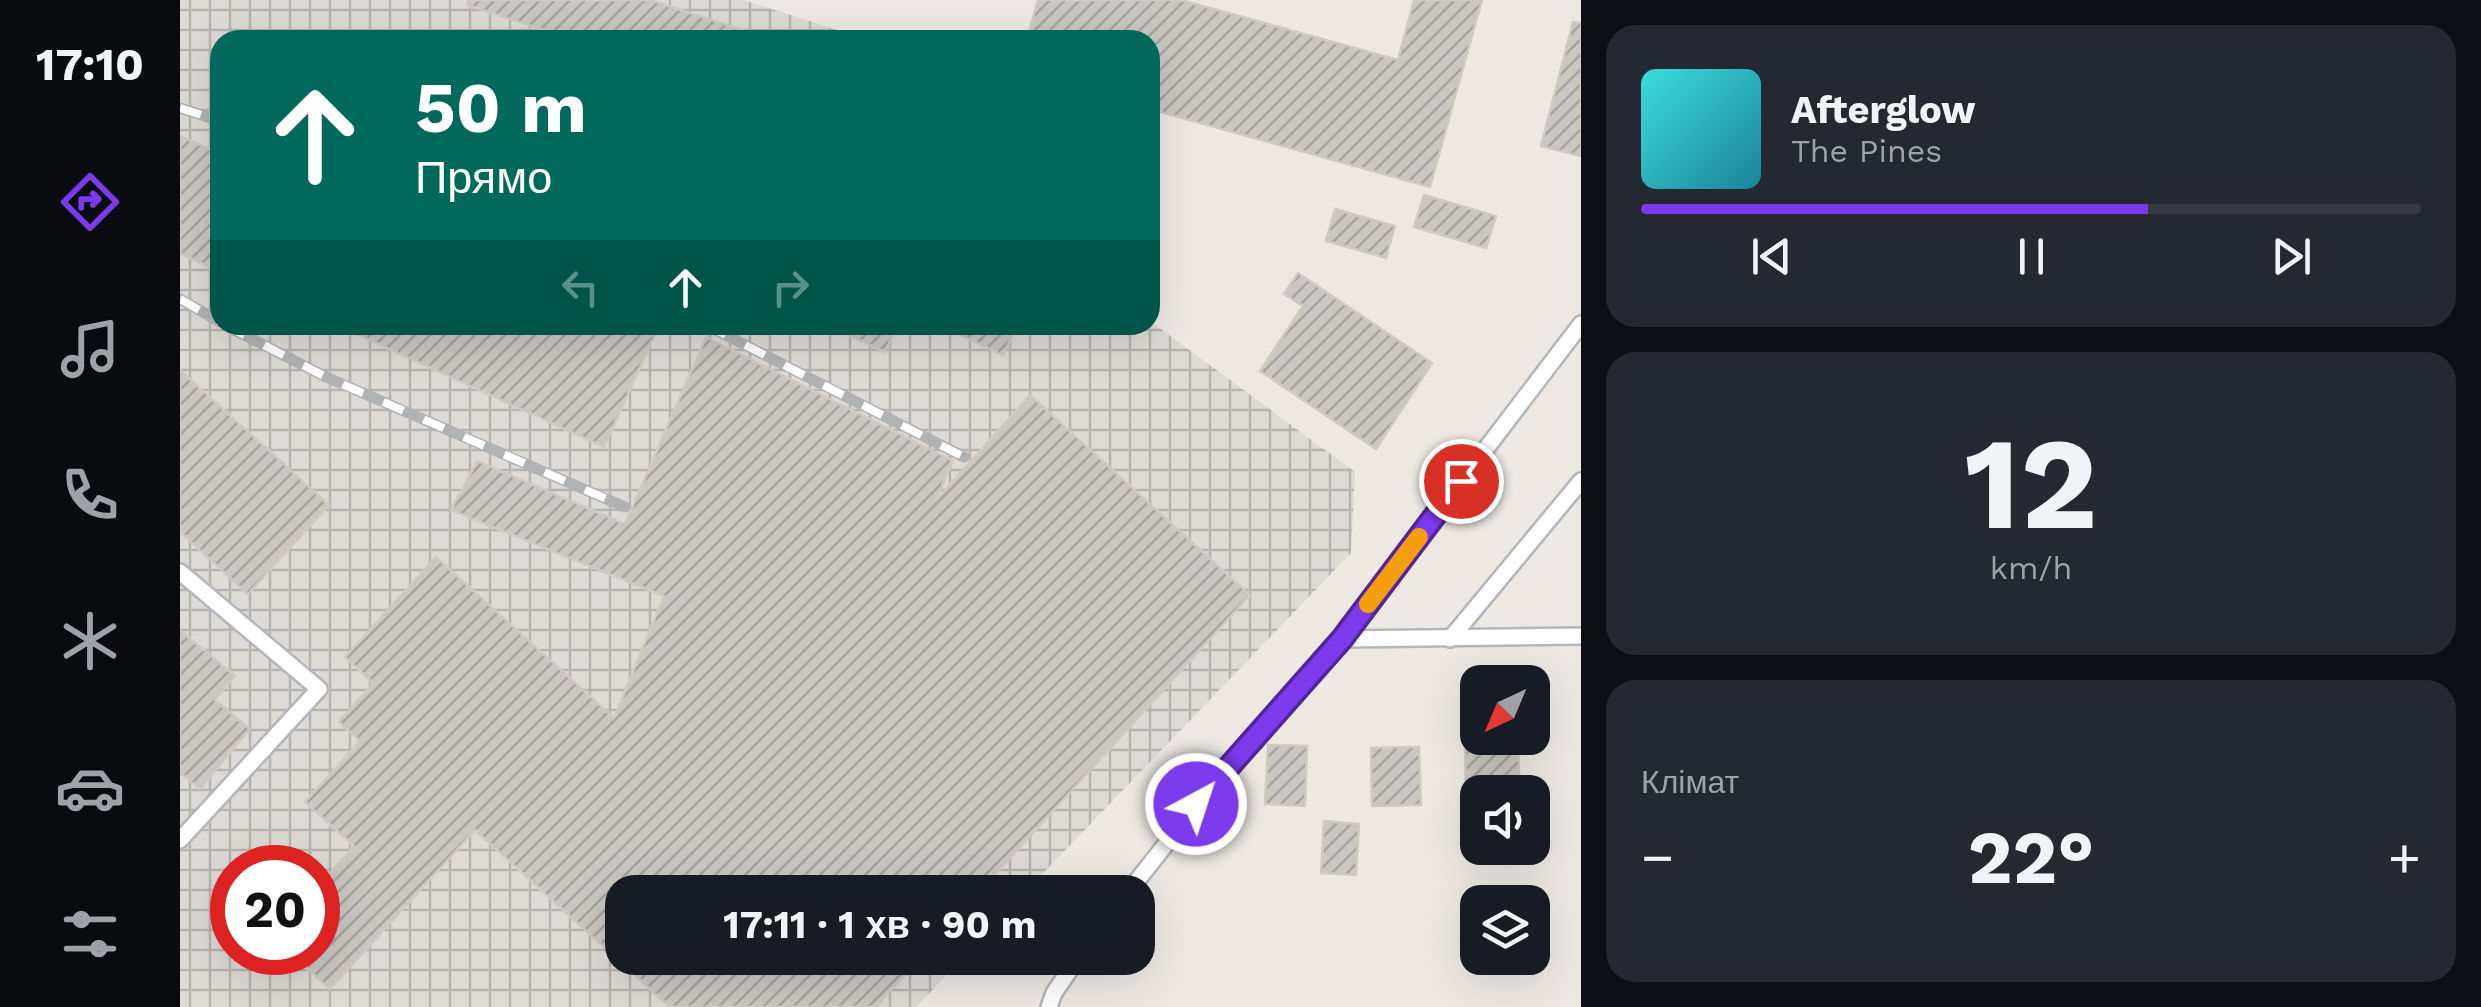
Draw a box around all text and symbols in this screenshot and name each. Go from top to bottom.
text: 17:10 [36,38,144,91]
text: 50 m [415,67,587,149]
icon: ahead [250,70,380,200]
text: Afterglow [1791,88,1976,132]
text: The Pines [1791,132,1942,170]
text: Прямо [415,151,552,204]
icon: directions [55,167,125,237]
icon: previous [1744,229,1799,284]
icon: pause [2004,229,2059,284]
icon: next [2264,229,2319,284]
icon: left [553,260,608,315]
icon: ahead [658,260,713,315]
icon: right [763,260,818,315]
icon: music [55,314,125,384]
text: 12 [1964,407,2098,560]
pin [1419,439,1504,524]
icon: arrive [1434,454,1489,509]
icon: phone [55,460,125,530]
text: km/h [1990,549,2072,587]
icon: climate [55,606,125,676]
north arrow [1460,665,1550,755]
map controls [1460,665,1550,975]
position arrow [1144,752,1248,856]
icon: car [55,753,125,823]
text: Клімат [1641,763,1739,801]
button: sound [1460,775,1550,865]
text: 22° [1968,813,2094,901]
text: − [1641,825,1674,889]
text: + [2388,825,2421,889]
speed limit sign: 20 [210,845,340,975]
button: layers [1460,885,1550,975]
icon: filters [55,899,125,969]
text: 17:11 · 1 хв · 90 m [723,903,1037,947]

